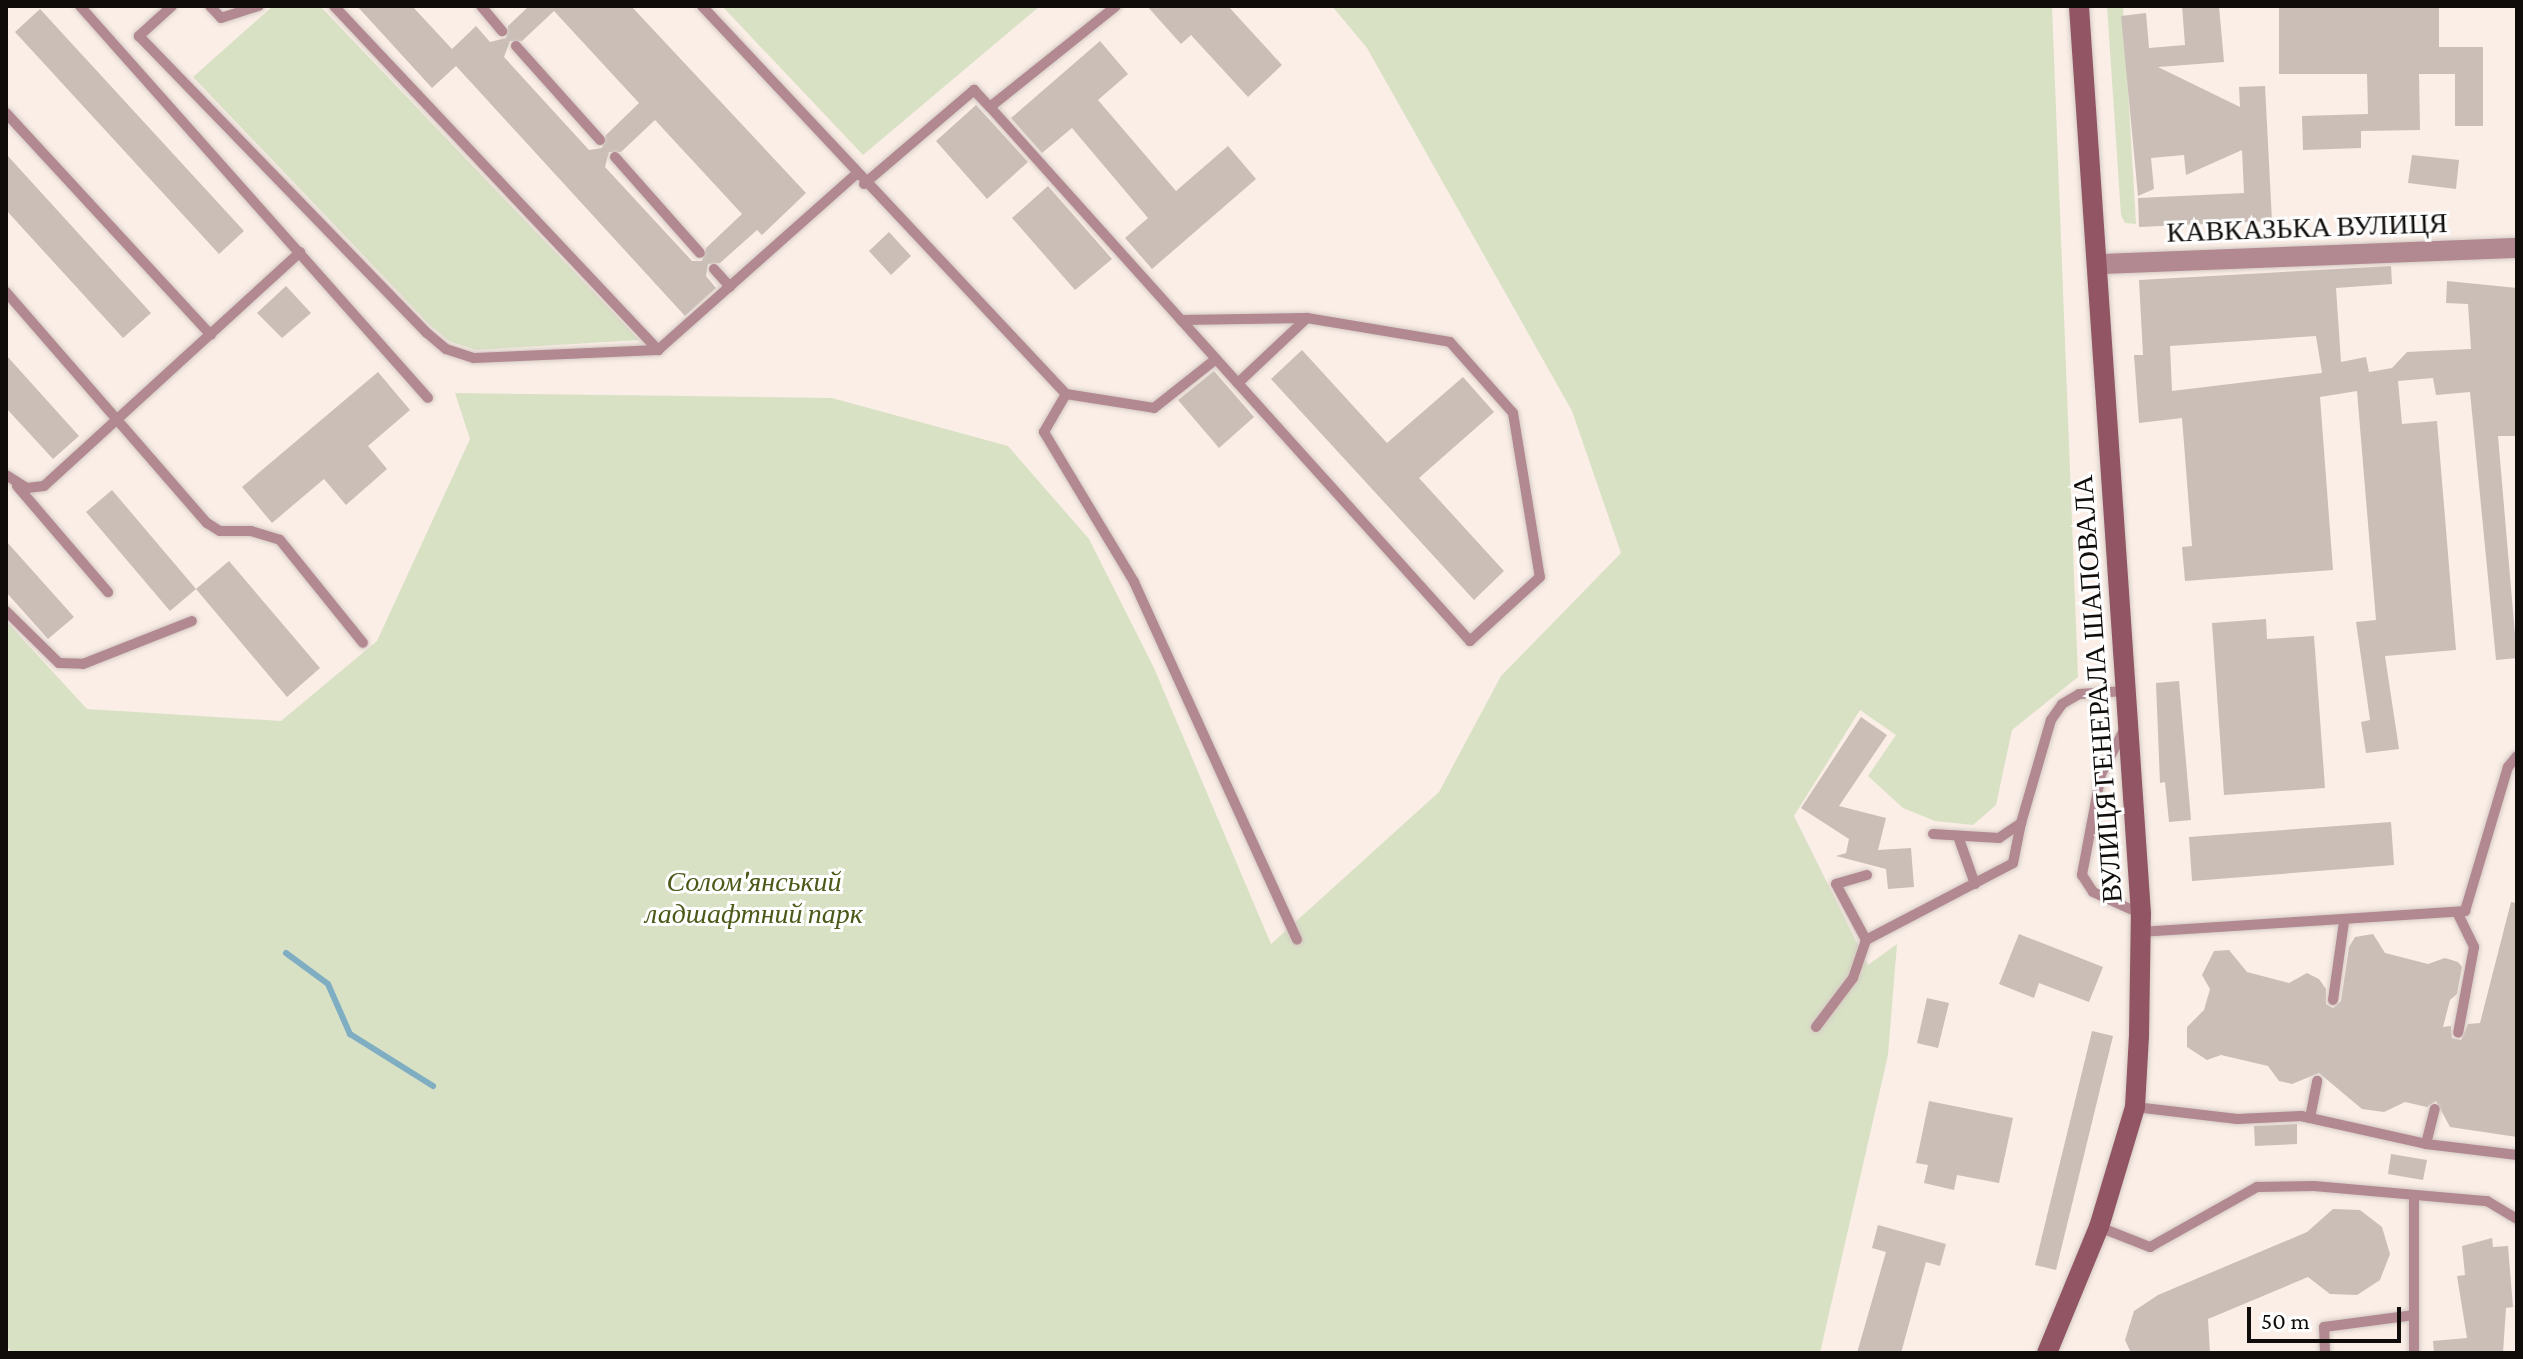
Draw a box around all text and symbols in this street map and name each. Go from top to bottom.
street label: КАВКАЗЬКА ВУЛИЦЯ [2166,206,2448,250]
street label: ВУЛИЦЯ ГЕНЕРАЛА ШАПОВАЛА [2066,474,2130,904]
park label: Солом'янський ладшафтний парк [645,865,863,931]
scale bar [2251,1291,2405,1341]
text: 50 m [2261,1307,2310,1334]

